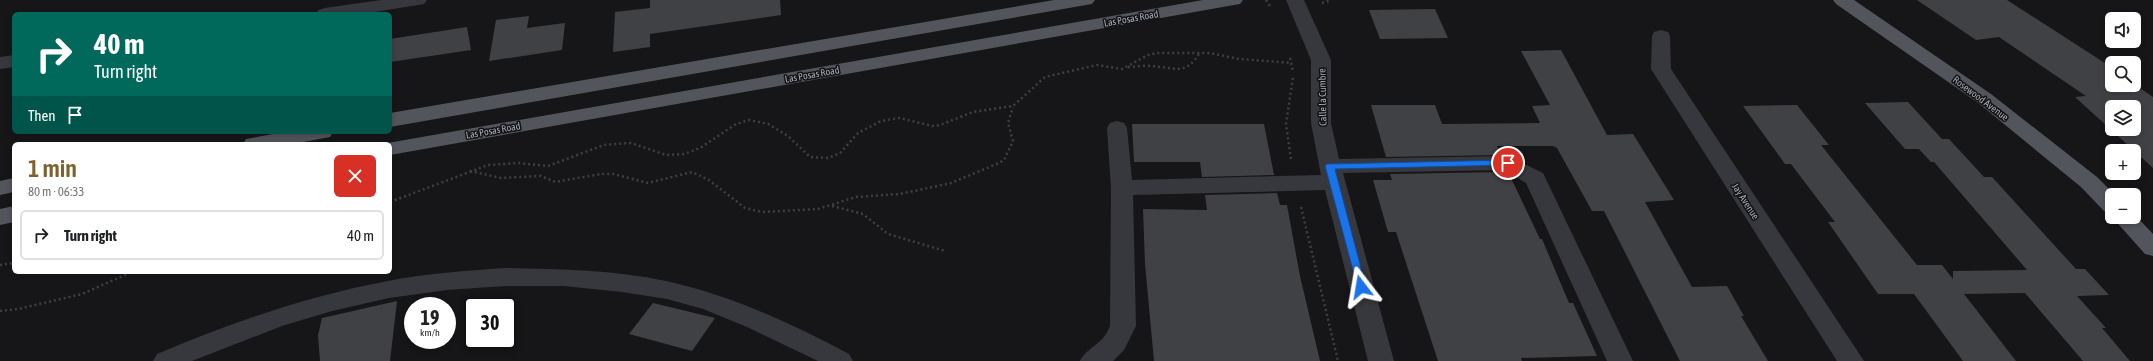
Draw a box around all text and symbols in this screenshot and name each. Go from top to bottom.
street label: Las Posas Road [1103,8,1159,29]
map controls [2105,12,2141,224]
button: sound [2105,12,2141,48]
icon: right [28,28,80,80]
text: 40 m [94,28,144,60]
button: search [2105,56,2141,92]
text: Turn right [94,61,157,82]
street label: Las Posas Road [784,64,840,85]
street label: Calle la Cumbre [1316,68,1329,126]
street label: Rosewood Avenue [1951,74,2011,123]
button: layers [2105,100,2141,136]
icon: arrive [64,104,86,126]
text: Then [28,107,56,124]
street label: Las Posas Road [465,120,521,141]
button: + [2105,144,2141,180]
pin [1491,146,1525,180]
icon: arrive [1497,152,1519,174]
text: 1 min [28,155,77,182]
button: close [334,155,376,197]
street label: Jay Avenue [1730,181,1762,222]
text: 80 m · 06:33 [28,184,84,199]
button: − [2105,188,2141,224]
icon: right [30,224,52,246]
text: Turn right [64,227,117,244]
text: 40 m [347,227,374,244]
position arrow [1340,266,1382,308]
speed limit sign: 30 [464,297,516,349]
text: 19 [421,306,439,329]
text: km/h [420,327,440,338]

